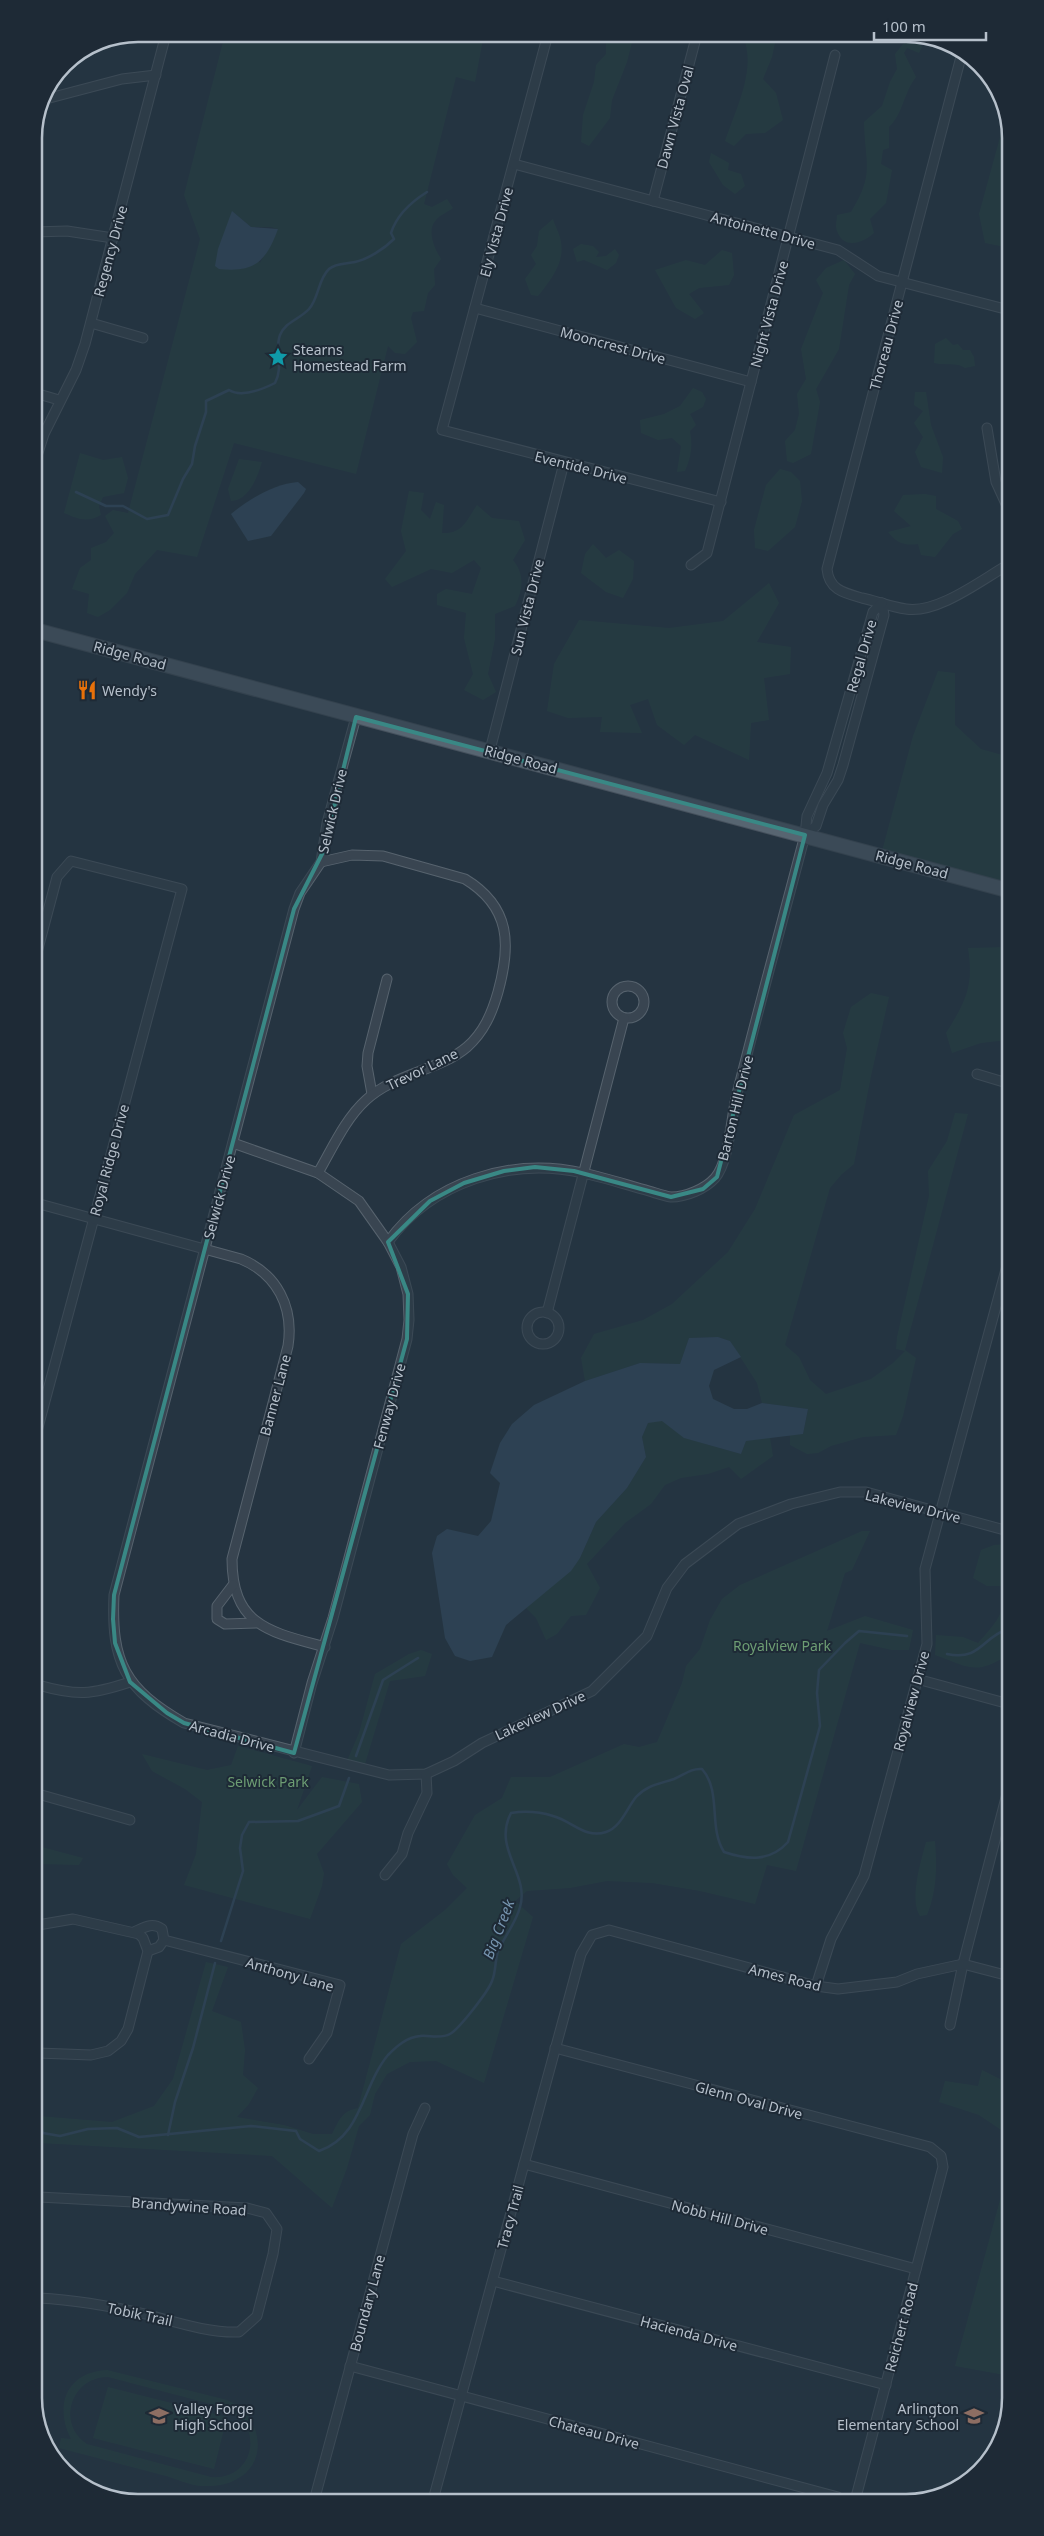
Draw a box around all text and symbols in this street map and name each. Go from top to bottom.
scale bar [874,10,986,42]
text: 100 m [882,16,926,36]
street label: Dawn Vista Oval [652,63,698,171]
street label: Ely Vista Drive [475,185,517,279]
street label: Regency Drive [89,203,131,299]
street label: Antoinette Drive [709,207,817,253]
street label: Night Vista Drive [746,258,792,370]
street label: Thoreau Drive [865,297,907,392]
street label: Mooncrest Drive [558,322,668,368]
place label: Stearns Homestead Farm [293,340,407,375]
place icon: Stearns Homestead Farm [267,346,289,368]
street label: Eventide Drive [533,446,629,488]
street label: Sun Vista Drive [506,557,548,657]
street label: Regal Drive [842,617,880,695]
street label: Ridge Road [91,636,169,674]
restaurant icon: Wendy's [76,679,98,701]
place label: Wendy's [102,681,157,700]
street label: Ridge Road [482,740,560,778]
street label: Selwick Drive [313,767,351,855]
street label: Ridge Road [873,845,951,883]
street label: Trevor Lane [383,1044,461,1094]
street label: Barton Hill Drive [713,1053,757,1163]
street label: Royal Ridge Drive [85,1102,133,1218]
street label: Selwick Drive [199,1153,239,1241]
street label: Banner Lane [255,1352,295,1438]
street label: Fenway Drive [368,1361,410,1451]
street label: Lakeview Drive [863,1485,963,1527]
park label: Royalview Park [733,1636,832,1655]
street label: Royalview Drive [888,1649,934,1753]
street label: Lakeview Drive [492,1686,588,1744]
street label: Arcadia Drive [187,1716,277,1757]
park label: Selwick Park [227,1772,309,1791]
water label: Big Creek [477,1896,519,1962]
street label: Anthony Lane [244,1952,336,1996]
street label: Ames Road [747,1959,823,1995]
street label: Glenn Oval Drive [693,2077,805,2123]
street label: Tracy Trail [492,2183,528,2251]
street label: Brandywine Road [131,2193,247,2219]
street label: Nobb Hill Drive [670,2195,771,2239]
street label: Boundary Lane [345,2252,389,2354]
street label: Reichert Road [880,2280,922,2374]
street label: Tobik Trail [106,2298,174,2330]
street label: Hacienda Drive [638,2311,740,2355]
place label: Valley Forge High School [174,2399,254,2434]
place label: Arlington Elementary School [837,2399,959,2434]
school or university icon: Valley Forge High School [148,2405,170,2427]
school or university icon: Arlington Elementary School [963,2405,985,2427]
street label: Chateau Drive [547,2411,642,2453]

